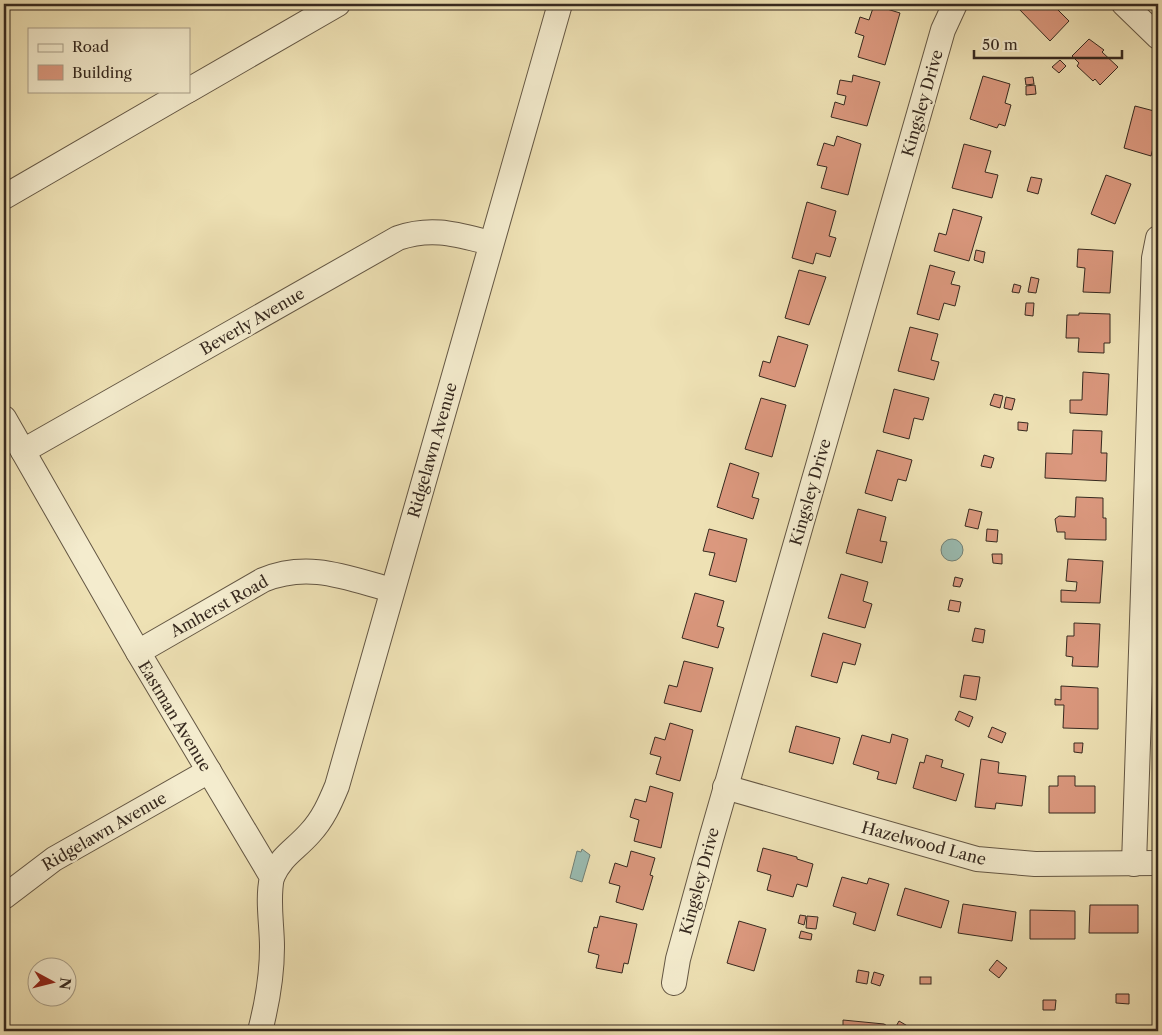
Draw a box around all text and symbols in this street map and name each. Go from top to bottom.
legend [28,28,190,92]
scale bar [974,28,1122,60]
text: 50 m [982,35,1018,54]
text: Road [72,37,109,56]
street label: Kingsley Drive [897,47,947,159]
text: Building [72,63,132,82]
street label: Beverly Avenue [196,283,308,359]
street label: Ridgelawn Avenue [403,380,461,520]
street label: Kingsley Drive [785,436,835,548]
street label: Amherst Road [166,571,272,642]
street label: Eastman Avenue [134,657,216,775]
street label: Ridgelawn Avenue [38,787,170,875]
street label: Hazelwood Lane [860,817,989,869]
street label: Kingsley Drive [675,825,723,937]
north arrow [28,958,78,1008]
text: N [55,976,75,991]

